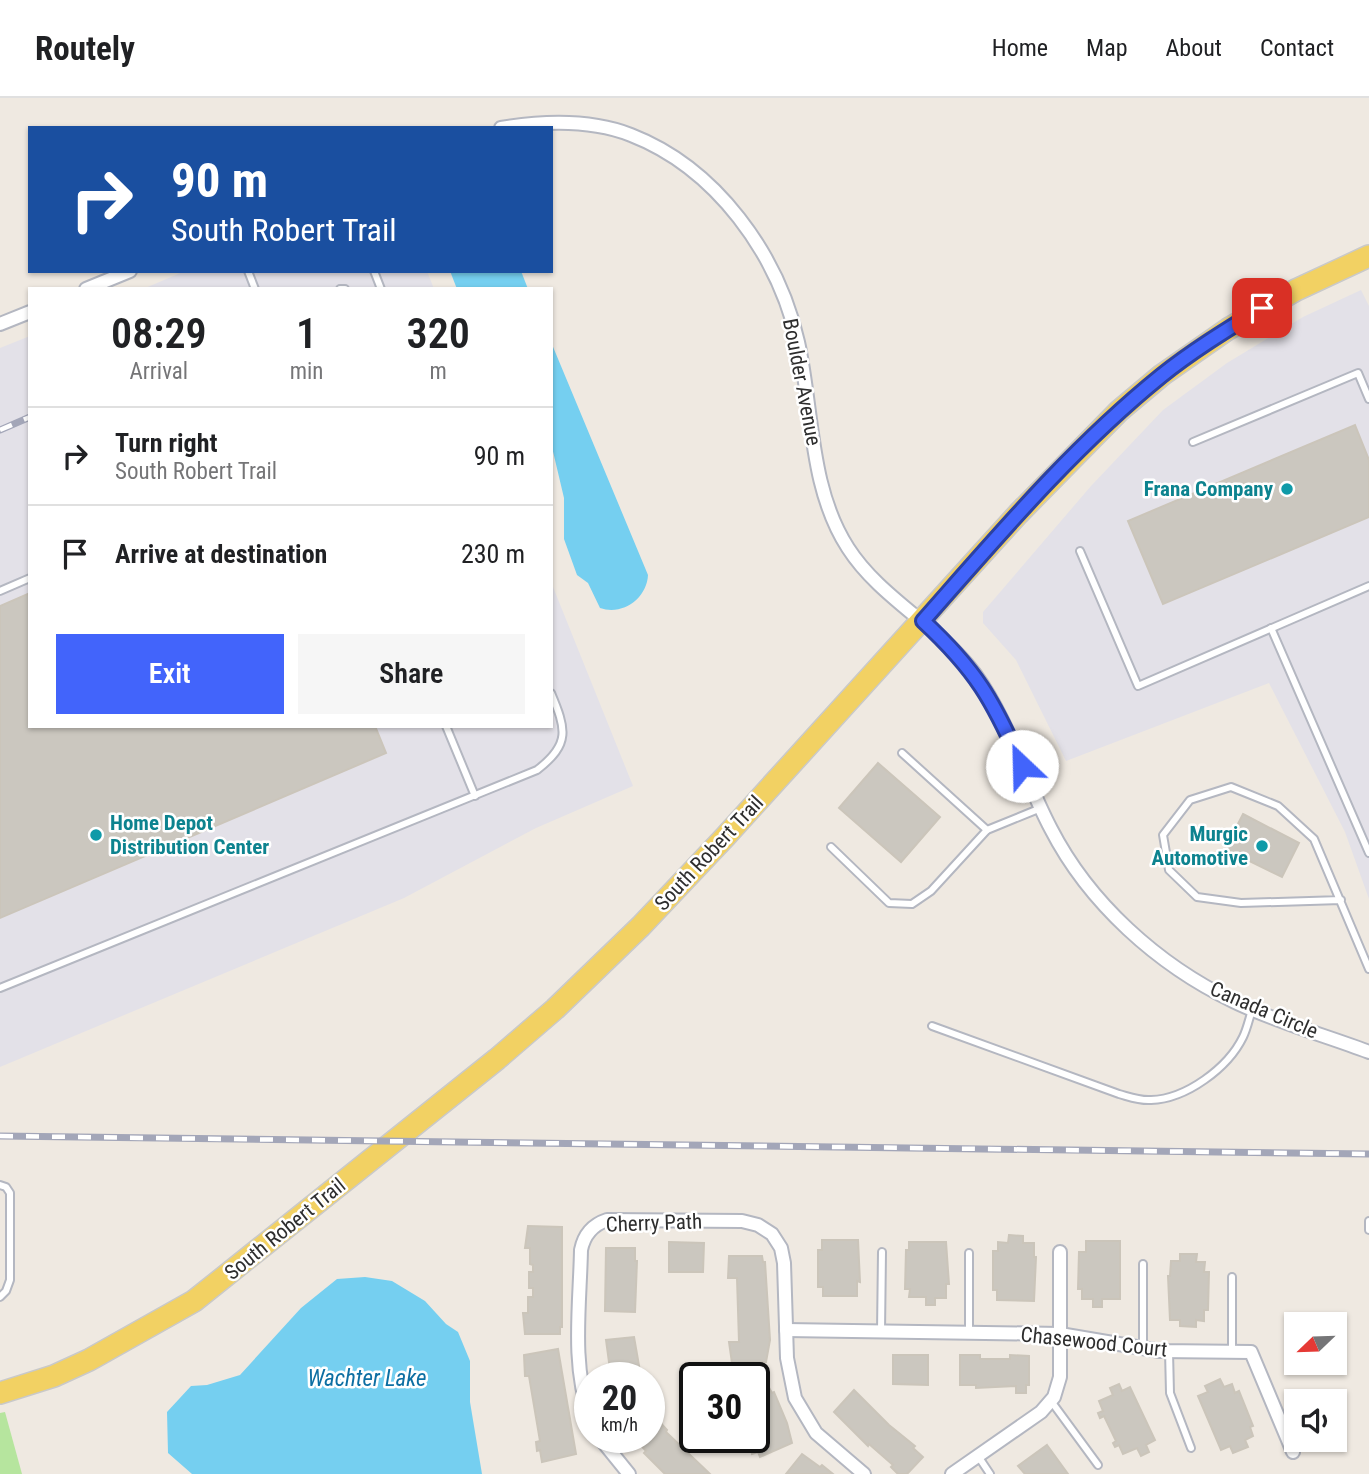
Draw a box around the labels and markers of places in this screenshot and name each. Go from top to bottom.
pin [1232,278,1292,338]
place label: Frana Company [1144,477,1274,501]
marker: Frana Company [1279,481,1295,497]
place label: Home Depot Distribution Center [110,811,269,859]
place label: Murgic Automotive [1152,822,1248,870]
marker: Home Depot Distribution Center [88,827,104,843]
marker: Murgic Automotive [1254,838,1270,854]

